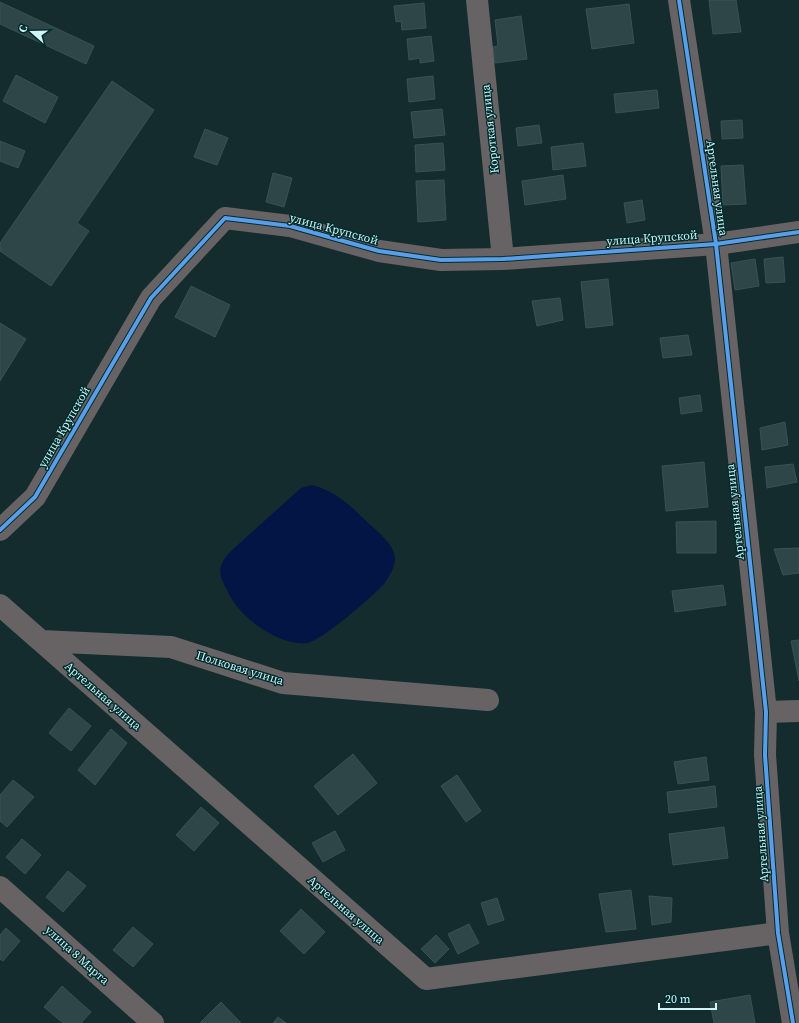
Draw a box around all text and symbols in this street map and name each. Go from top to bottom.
north arrow [12,12,52,52]
text: С [15,23,31,35]
street label: Короткая улица [477,83,503,174]
street label: Артельная улица [702,139,732,238]
street label: улица Крупской [288,209,380,249]
street label: улица Крупской [606,227,698,249]
street label: улица Крупской [34,383,94,470]
street label: Артельная улица [722,462,748,561]
street label: Полковая улица [194,647,287,689]
street label: Артельная улица [61,658,145,734]
street label: Артельная улица [750,784,772,883]
street label: Артельная улица [304,872,388,948]
street label: улица 8 Марта [41,922,113,989]
scale bar [659,985,716,1011]
text: 20 m [665,991,691,1007]

